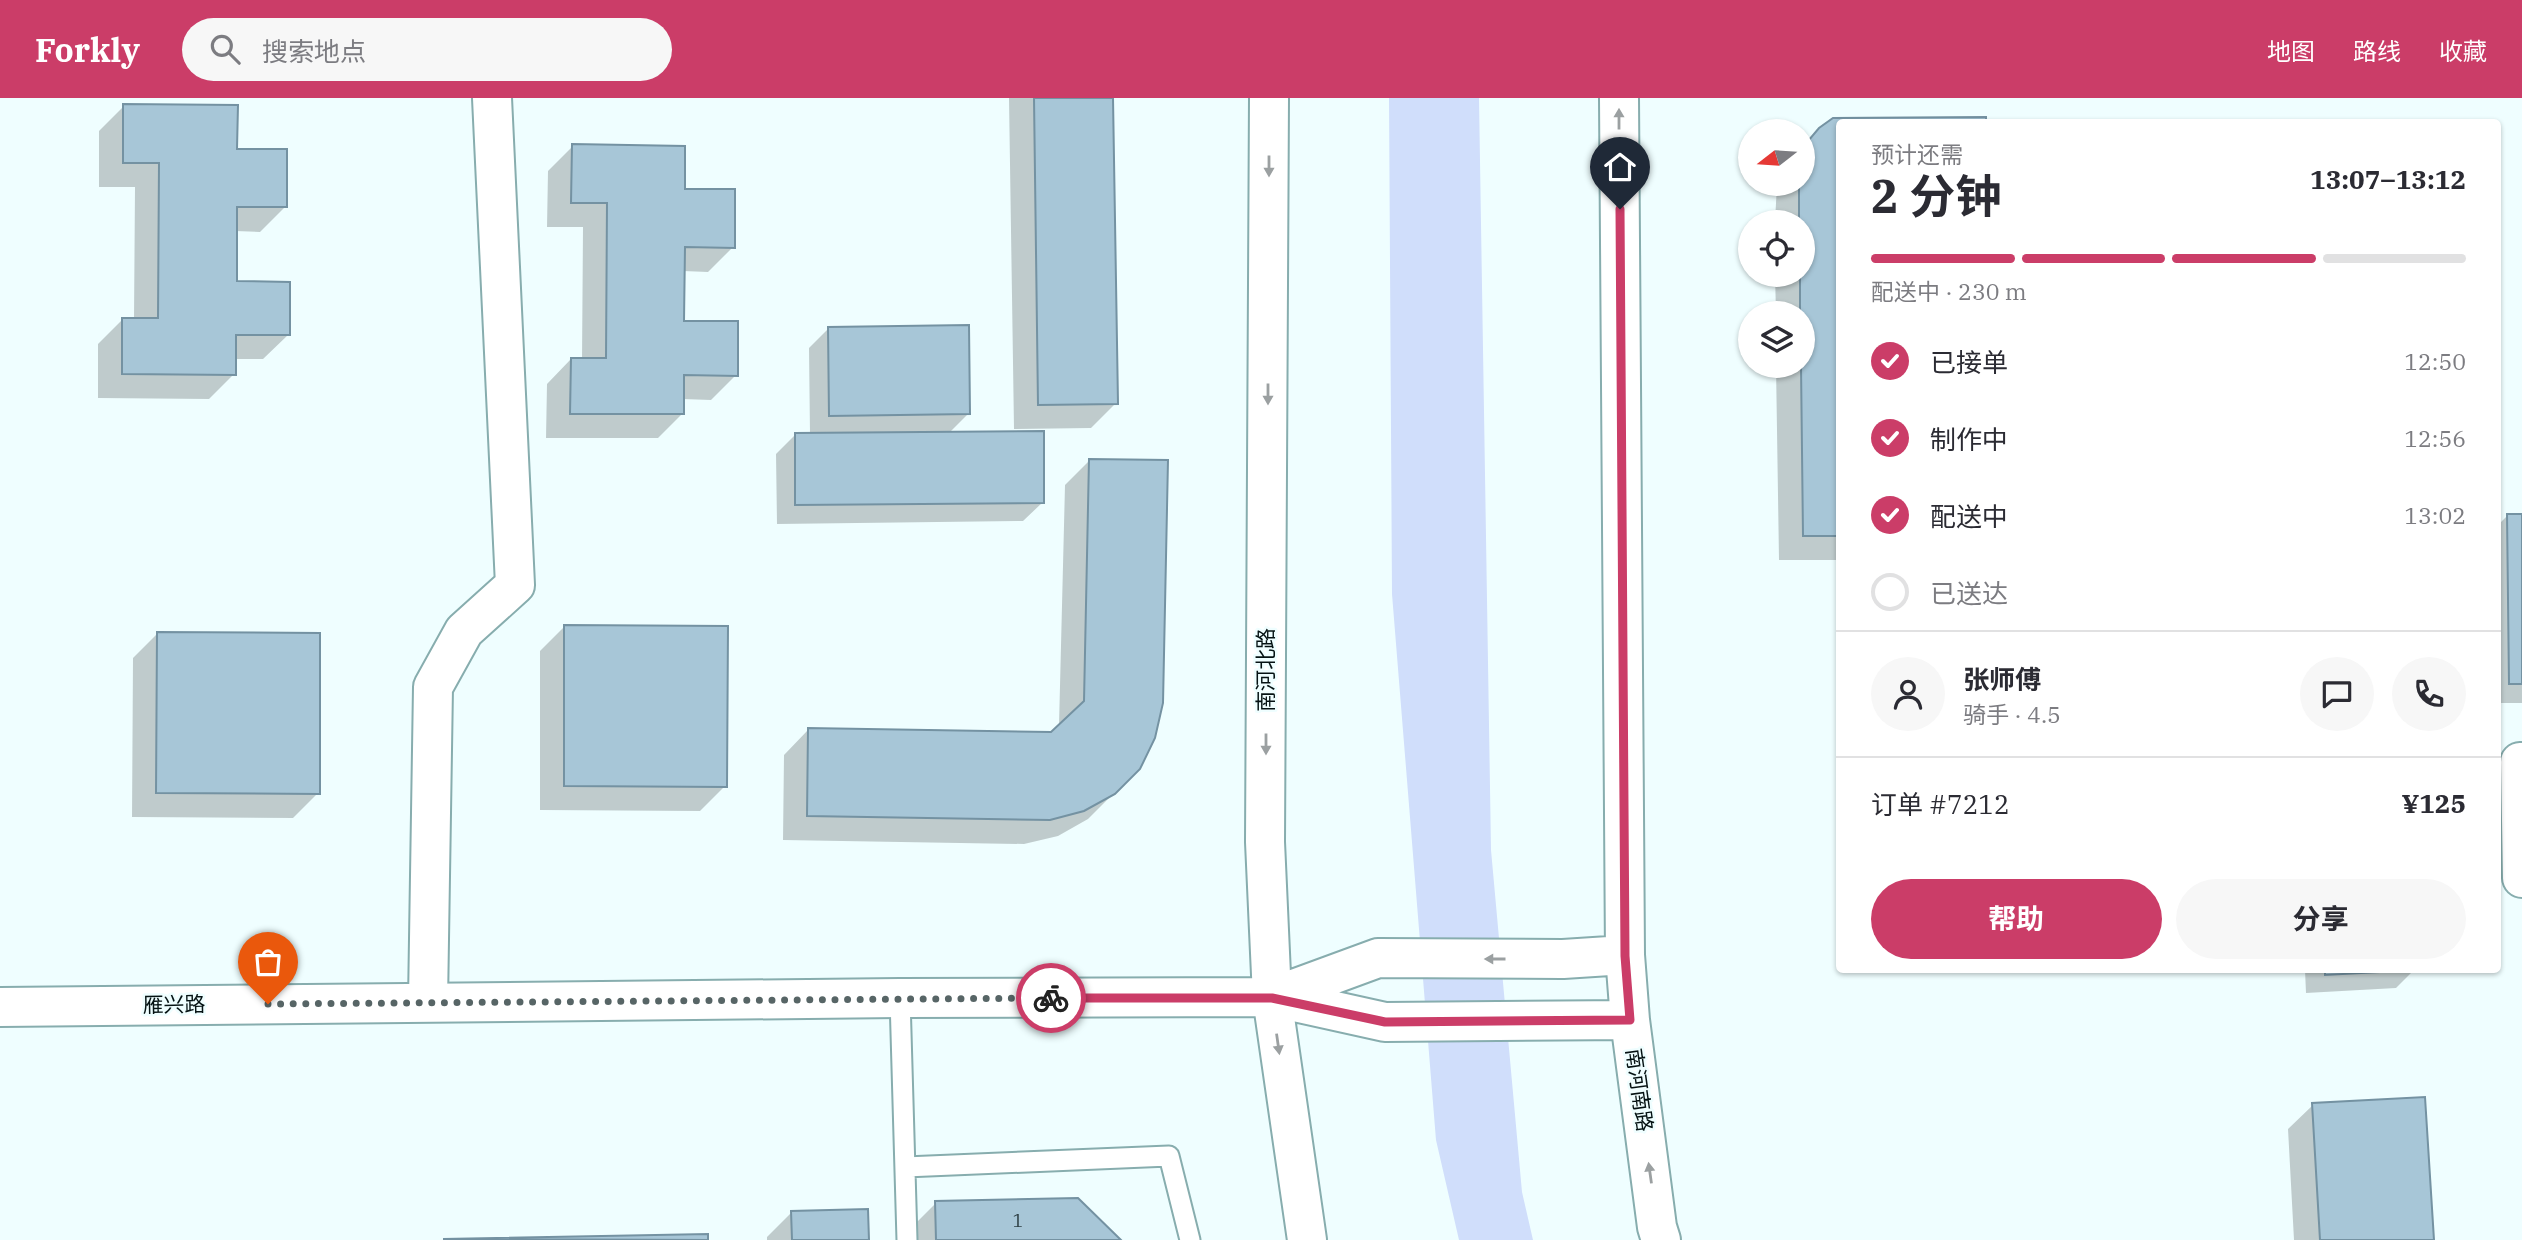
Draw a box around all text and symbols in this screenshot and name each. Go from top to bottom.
search box [182,18,672,81]
text: Forkly [35,28,140,71]
icon: search [206,30,244,68]
text: 搜索地点 [262,34,366,68]
text: 地图 [2267,35,2315,67]
text: 路线 [2353,35,2401,67]
text: 收藏 [2439,35,2487,67]
one-way arrow [1613,107,1625,129]
north arrow [1738,119,1815,196]
map controls [1738,119,1815,378]
pin [1590,137,1650,209]
text: 预计还需 [1871,139,1963,169]
icon: home [1601,148,1639,186]
one-way arrow [1263,155,1275,177]
text: 13:07–13:12 [2310,162,2466,196]
text: 2 分钟 [1871,166,2001,226]
button: locate [1738,210,1815,287]
text: 配送中 · 230 m [1871,276,2027,306]
button: layers [1738,301,1815,378]
icon: check [1871,342,1909,380]
text: 已接单 [1930,345,2008,379]
text: 12:50 [2404,346,2466,376]
one-way arrow [1262,383,1274,405]
icon: check [1871,419,1909,457]
text: 制作中 [1930,422,2008,456]
text: 12:56 [2404,423,2466,453]
icon: check [1871,496,1909,534]
text: 配送中 [1930,499,2008,533]
text: 13:02 [2404,500,2466,530]
text: 已送达 [1930,576,2008,610]
street label: 南河北路 [1251,628,1279,712]
button: person [1871,657,1945,731]
button: chat [2300,657,2374,731]
button: phone [2392,657,2466,731]
text: 张师傅 [1963,662,2041,696]
text: 骑手 · 4.5 [1963,699,2061,729]
one-way arrow [1260,733,1272,755]
text: ¥125 [2401,786,2466,820]
text: 订单 #7212 [1871,787,2010,821]
button: 帮助 [1871,879,2162,959]
button: 分享 [2176,879,2466,959]
pin [238,932,298,1004]
icon: bag [249,943,287,981]
one-way arrow [1484,953,1506,964]
courier [1016,963,1086,1033]
icon: bike [1032,979,1070,1017]
street label: 雁兴路 [142,989,206,1019]
one-way arrow [1273,1033,1284,1055]
street label: 南河南路 [1620,1046,1660,1133]
one-way arrow [1644,1162,1655,1184]
house number: 1 [1013,1209,1023,1232]

